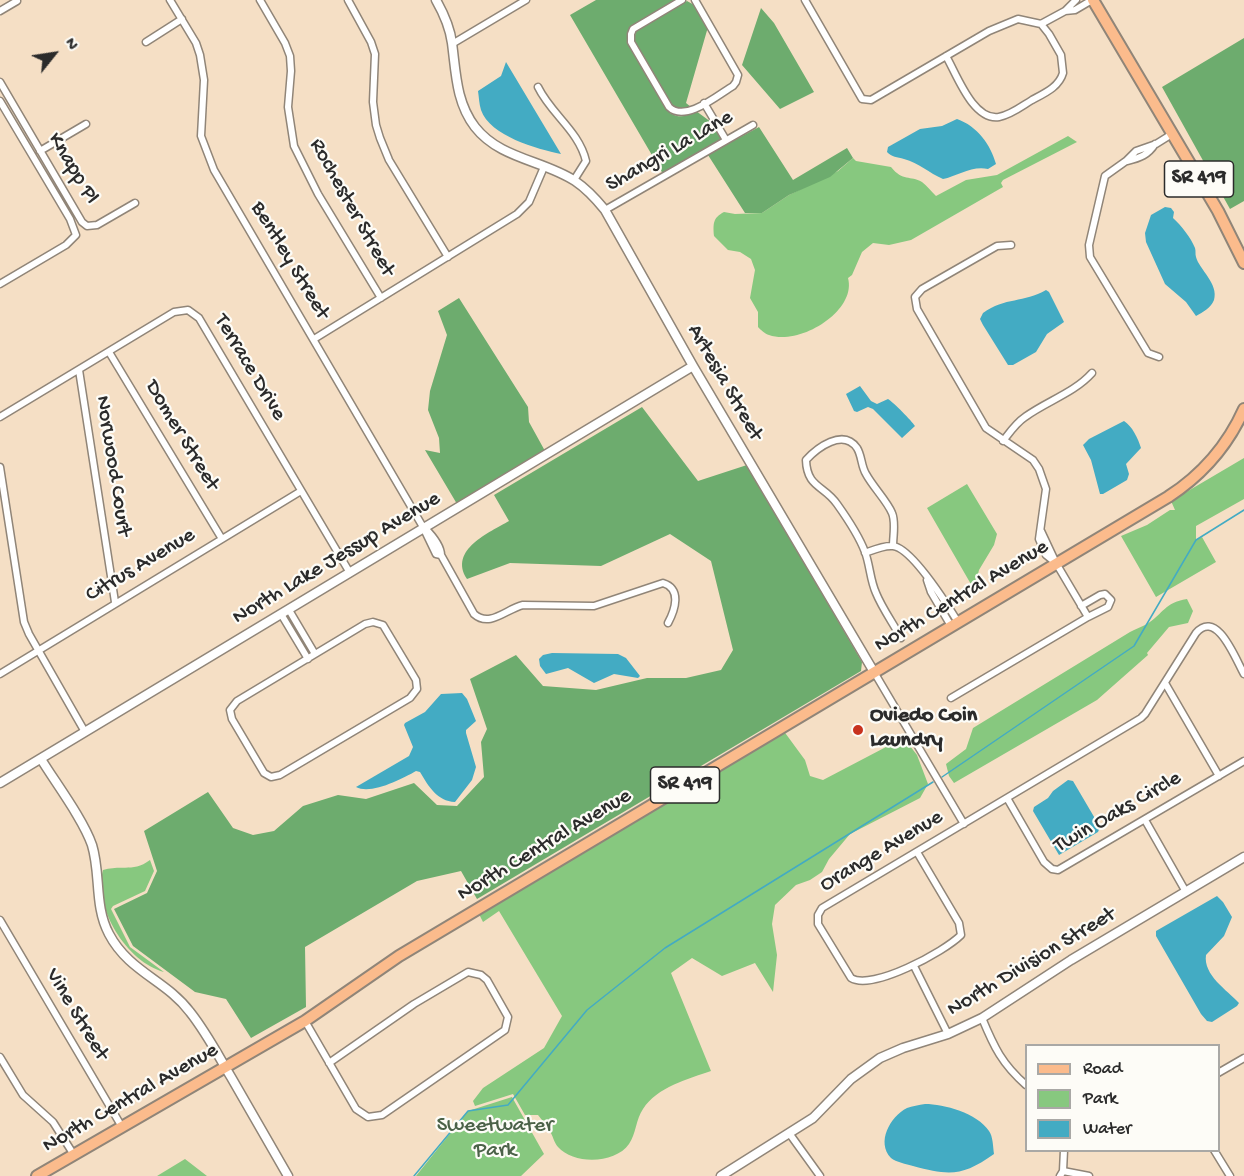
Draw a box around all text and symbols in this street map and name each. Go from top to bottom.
north arrow [24,24,84,84]
text: N [59,35,81,54]
street label: Shangri La Lane [602,105,738,199]
street label: Knapp Pl [40,129,104,209]
street label: Rochester Street [302,134,400,282]
road number: SR 419 [1164,161,1234,197]
street label: Bentley Street [243,197,335,325]
street label: Terrace Drive [207,310,291,426]
street label: Artesia Street [680,320,768,446]
street label: Domer Street [138,376,224,496]
street label: Norwood Court [88,394,136,538]
street label: North Lake Jessup Avenue [228,486,446,632]
street label: Citrus Avenue [81,523,201,609]
street label: North Central Avenue [870,535,1054,659]
place label: Oviedo Coin Laundry [870,704,977,756]
marker: Oviedo Coin Laundry [851,723,865,737]
street label: Twin Oaks Circle [1050,766,1186,860]
road number: SR 419 [650,767,720,803]
street label: North Central Avenue [453,784,637,908]
street label: Orange Avenue [816,805,948,899]
street label: North Division Street [943,902,1121,1024]
street label: Vine Street [38,964,114,1066]
street label: North Central Avenue [38,1038,224,1160]
legend [1025,1044,1220,1152]
text: Road [1083,1059,1122,1080]
text: Park [1083,1089,1117,1110]
park label: Sweetwater Park [437,1114,553,1166]
text: Water [1083,1119,1131,1140]

